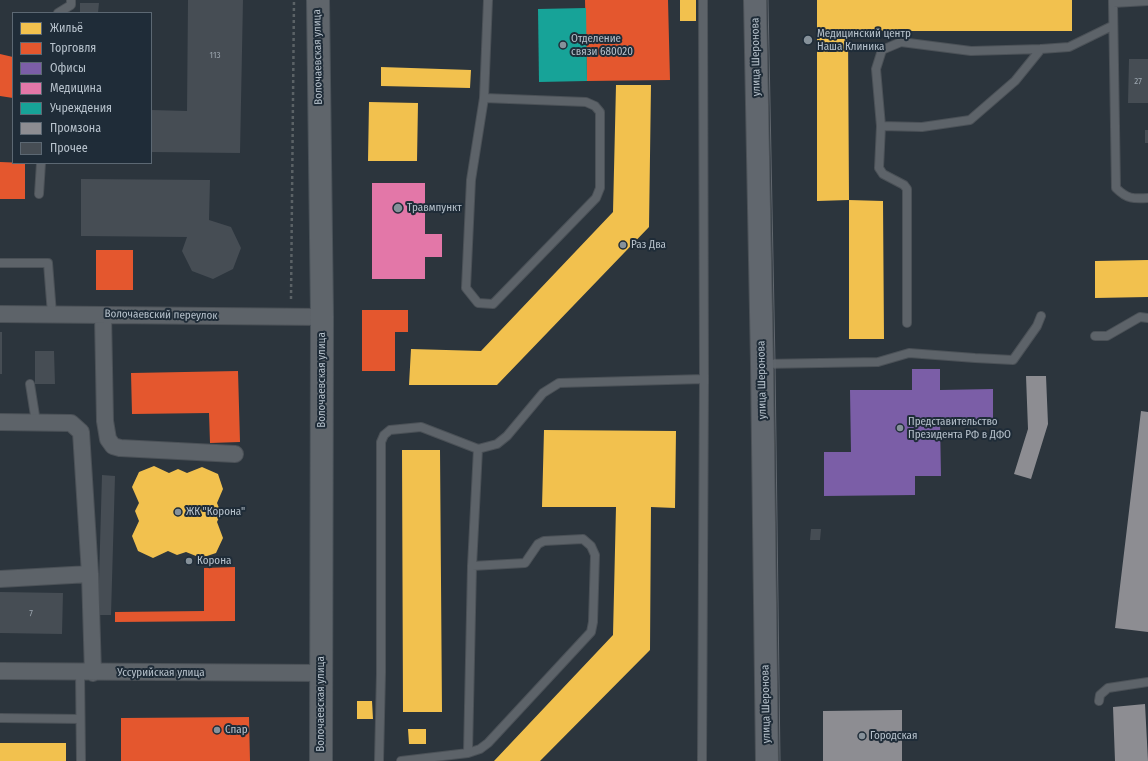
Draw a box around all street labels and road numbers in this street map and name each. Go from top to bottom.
street label: Волочаевская улица [311,9,325,105]
street label: улица Шеронова [749,18,763,96]
street label: Волочаевский переулок [104,307,218,323]
street label: Волочаевская улица [315,332,329,428]
street label: улица Шеронова [755,341,769,419]
street label: Волочаевская улица [314,656,328,752]
street label: улица Шеронова [759,665,773,743]
street label: Уссурийская улица [117,666,205,680]

